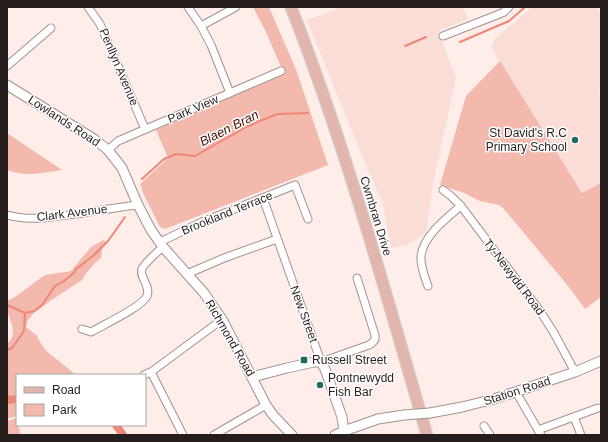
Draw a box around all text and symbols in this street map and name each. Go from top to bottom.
street label: Penllyn Avenue [96,26,142,108]
street label: Park View [165,92,221,126]
street label: Lowlands Road [25,93,103,149]
water label: Blaen Bran [197,107,261,149]
place label: St David's R.C Primary School [486,126,567,154]
marker: St David's R.C Primary School [570,135,580,145]
street label: Cwmbran Drive [357,174,395,258]
street label: Brookland Terrace [179,188,275,238]
street label: Clark Avenue [36,202,108,224]
street label: Ty-Newydd Road [481,236,547,318]
street label: New Street [287,284,321,345]
street label: Richmond Road [202,297,258,379]
place label: Russell Street [312,353,387,367]
marker: Russell Street [299,355,309,365]
place label: Pontnewydd Fish Bar [328,371,394,399]
legend [16,374,146,426]
street label: Station Road [482,374,552,408]
marker: Pontnewydd Fish Bar [315,380,325,390]
text: Road [52,383,81,397]
text: Park [52,403,78,417]

